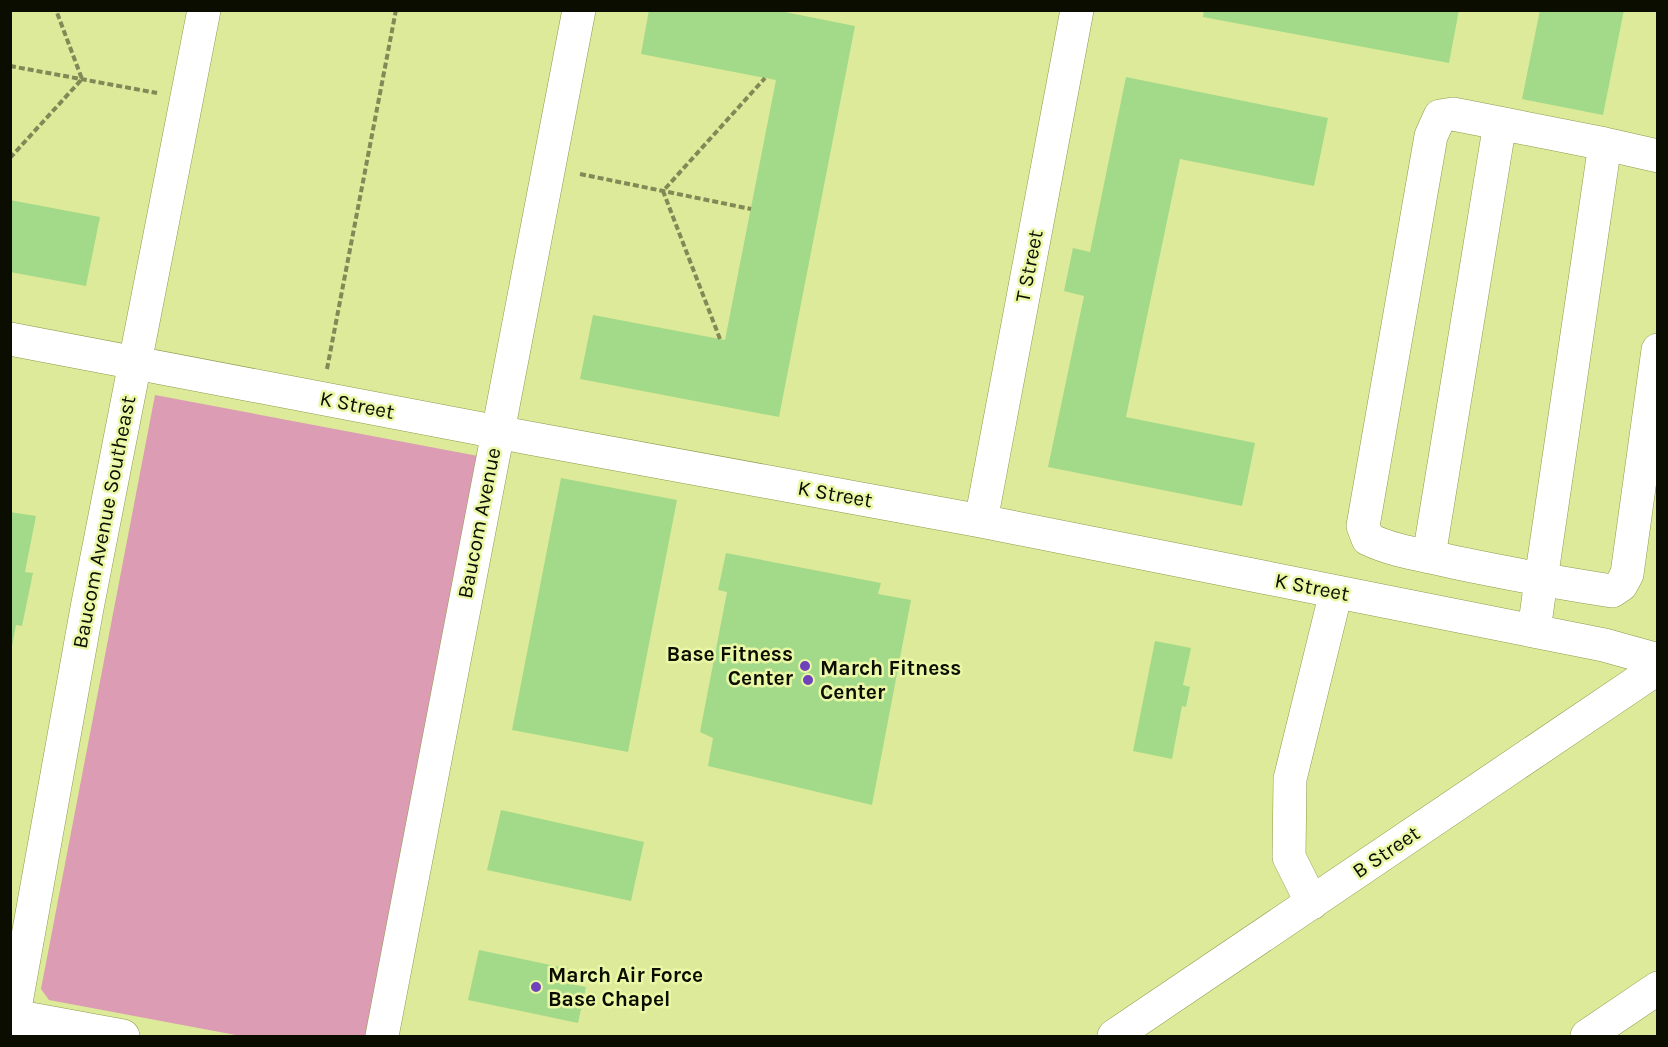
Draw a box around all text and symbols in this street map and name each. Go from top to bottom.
street label: T Street [1010,228,1048,304]
street label: K Street [318,386,396,424]
street label: Baucom Avenue Southeast [68,393,140,650]
street label: Baucom Avenue [453,445,505,601]
street label: K Street [796,476,874,512]
street label: K Street [1273,568,1351,606]
place label: Base Fitness Center [667,642,794,690]
place label: March Fitness Center [820,656,961,704]
marker: Base Fitness Center [798,659,812,673]
marker: March Fitness Center [801,673,815,687]
street label: B Street [1348,821,1424,883]
place label: March Air Force Base Chapel [548,963,703,1011]
marker: March Air Force Base Chapel [529,980,543,994]

